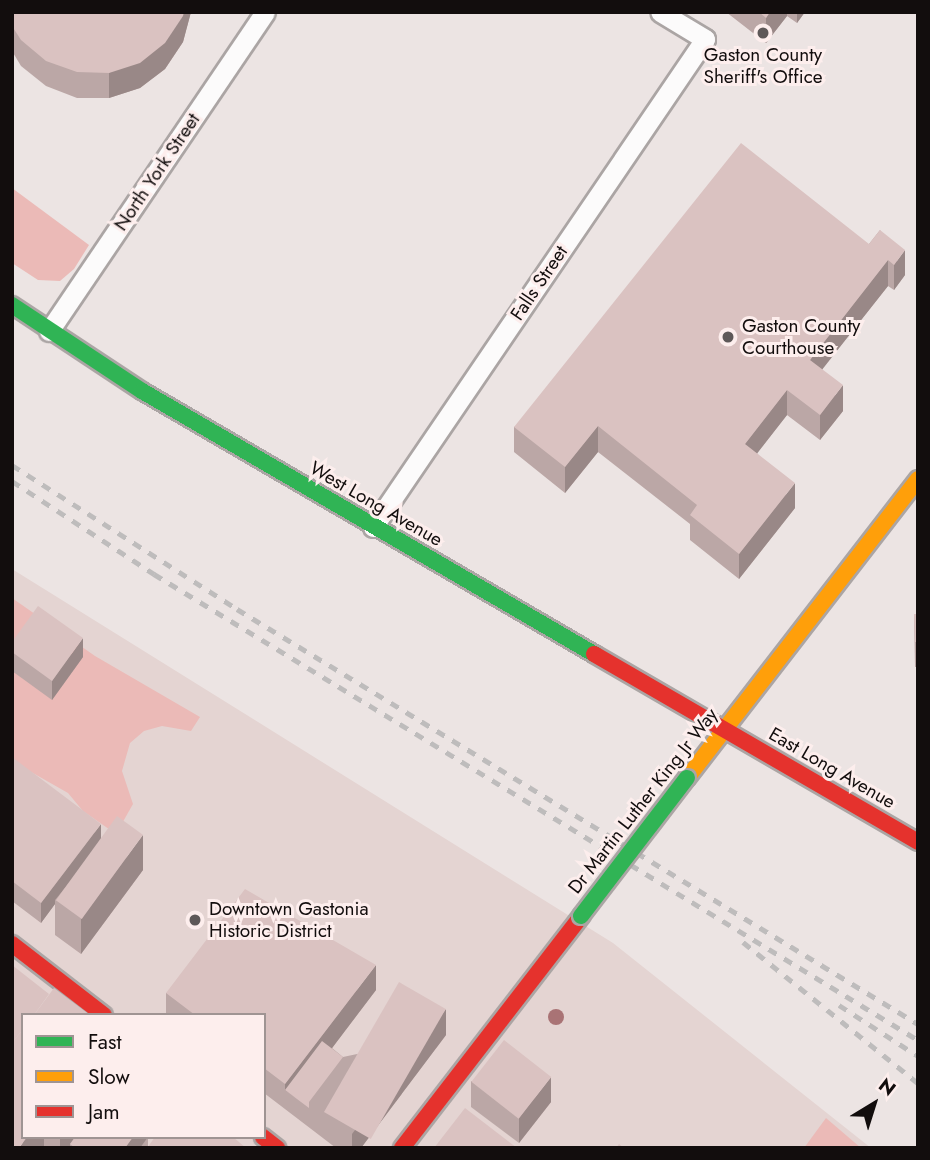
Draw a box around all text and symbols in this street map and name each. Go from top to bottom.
marker: Gaston County Sheriff's Office [755,25,771,41]
place label: Gaston County Sheriff's Office [703,44,823,88]
street label: North York Street [109,109,205,235]
street label: Falls Street [506,241,572,325]
place label: Gaston County Courthouse [742,315,860,359]
marker: Gaston County Courthouse [720,329,736,345]
street label: West Long Avenue [306,457,446,551]
street label: Dr Martin Luther King Jr Way [563,704,723,898]
street label: East Long Avenue [765,723,899,813]
place label: Downtown Gastonia Historic District [209,898,369,942]
marker: Downtown Gastonia Historic District [187,912,203,928]
legend [21,1013,266,1139]
text: Fast [88,1027,121,1057]
text: Slow [88,1062,130,1092]
north arrow [839,1069,909,1139]
text: N [873,1072,901,1102]
text: Jam [88,1097,120,1127]

